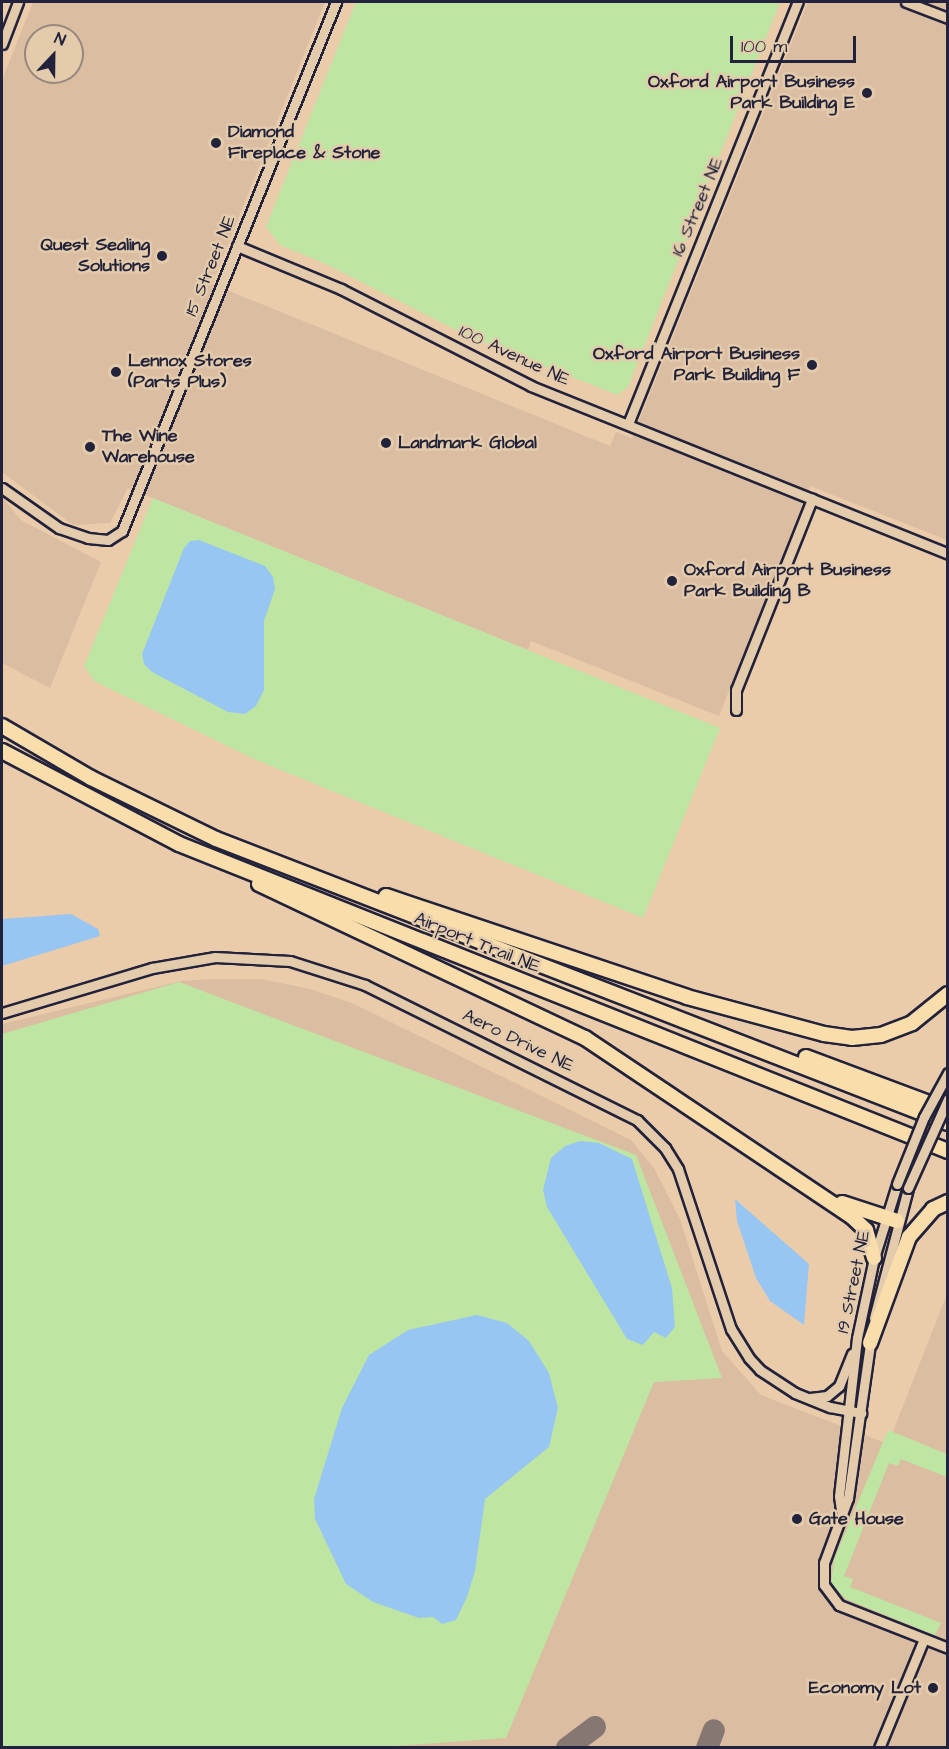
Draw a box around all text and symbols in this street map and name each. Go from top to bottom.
north arrow [24,24,84,84]
scale bar [733,24,859,62]
text: N [51,27,69,51]
text: 100 m [741,34,787,59]
place label: Oxford Airport Business Park Building E [648,72,855,115]
marker: Oxford Airport Business Park Building E [860,86,874,100]
place label: Diamond Fireplace & Stone [228,122,380,164]
marker: Diamond Fireplace & Stone [209,136,223,150]
street label: 16 Street NE [667,154,729,260]
street label: 15 Street NE [181,212,241,320]
place label: Quest Sealing Solutions [40,235,150,278]
marker: Quest Sealing Solutions [155,249,169,263]
street label: 100 Avenue NE [455,321,573,391]
place label: Oxford Airport Business Park Building F [593,344,800,386]
place label: Lennox Stores (Parts Plus) [128,351,252,394]
marker: Oxford Airport Business Park Building F [805,358,819,372]
marker: Lennox Stores (Parts Plus) [109,365,123,379]
place label: The Wine Warehouse [102,426,195,468]
place label: Landmark Global [398,432,537,454]
marker: Landmark Global [379,436,393,450]
marker: The Wine Warehouse [83,440,97,454]
place label: Oxford Airport Business Park Building B [684,560,891,602]
marker: Oxford Airport Business Park Building B [665,574,679,588]
street label: Airport Trail NE [411,908,543,978]
street label: Aero Drive NE [459,1005,577,1077]
street label: 19 Street NE [833,1229,875,1335]
place label: Gate House [809,1508,904,1530]
marker: Gate House [790,1512,804,1526]
place label: Economy Lot [809,1677,921,1699]
marker: Economy Lot [926,1681,940,1695]

